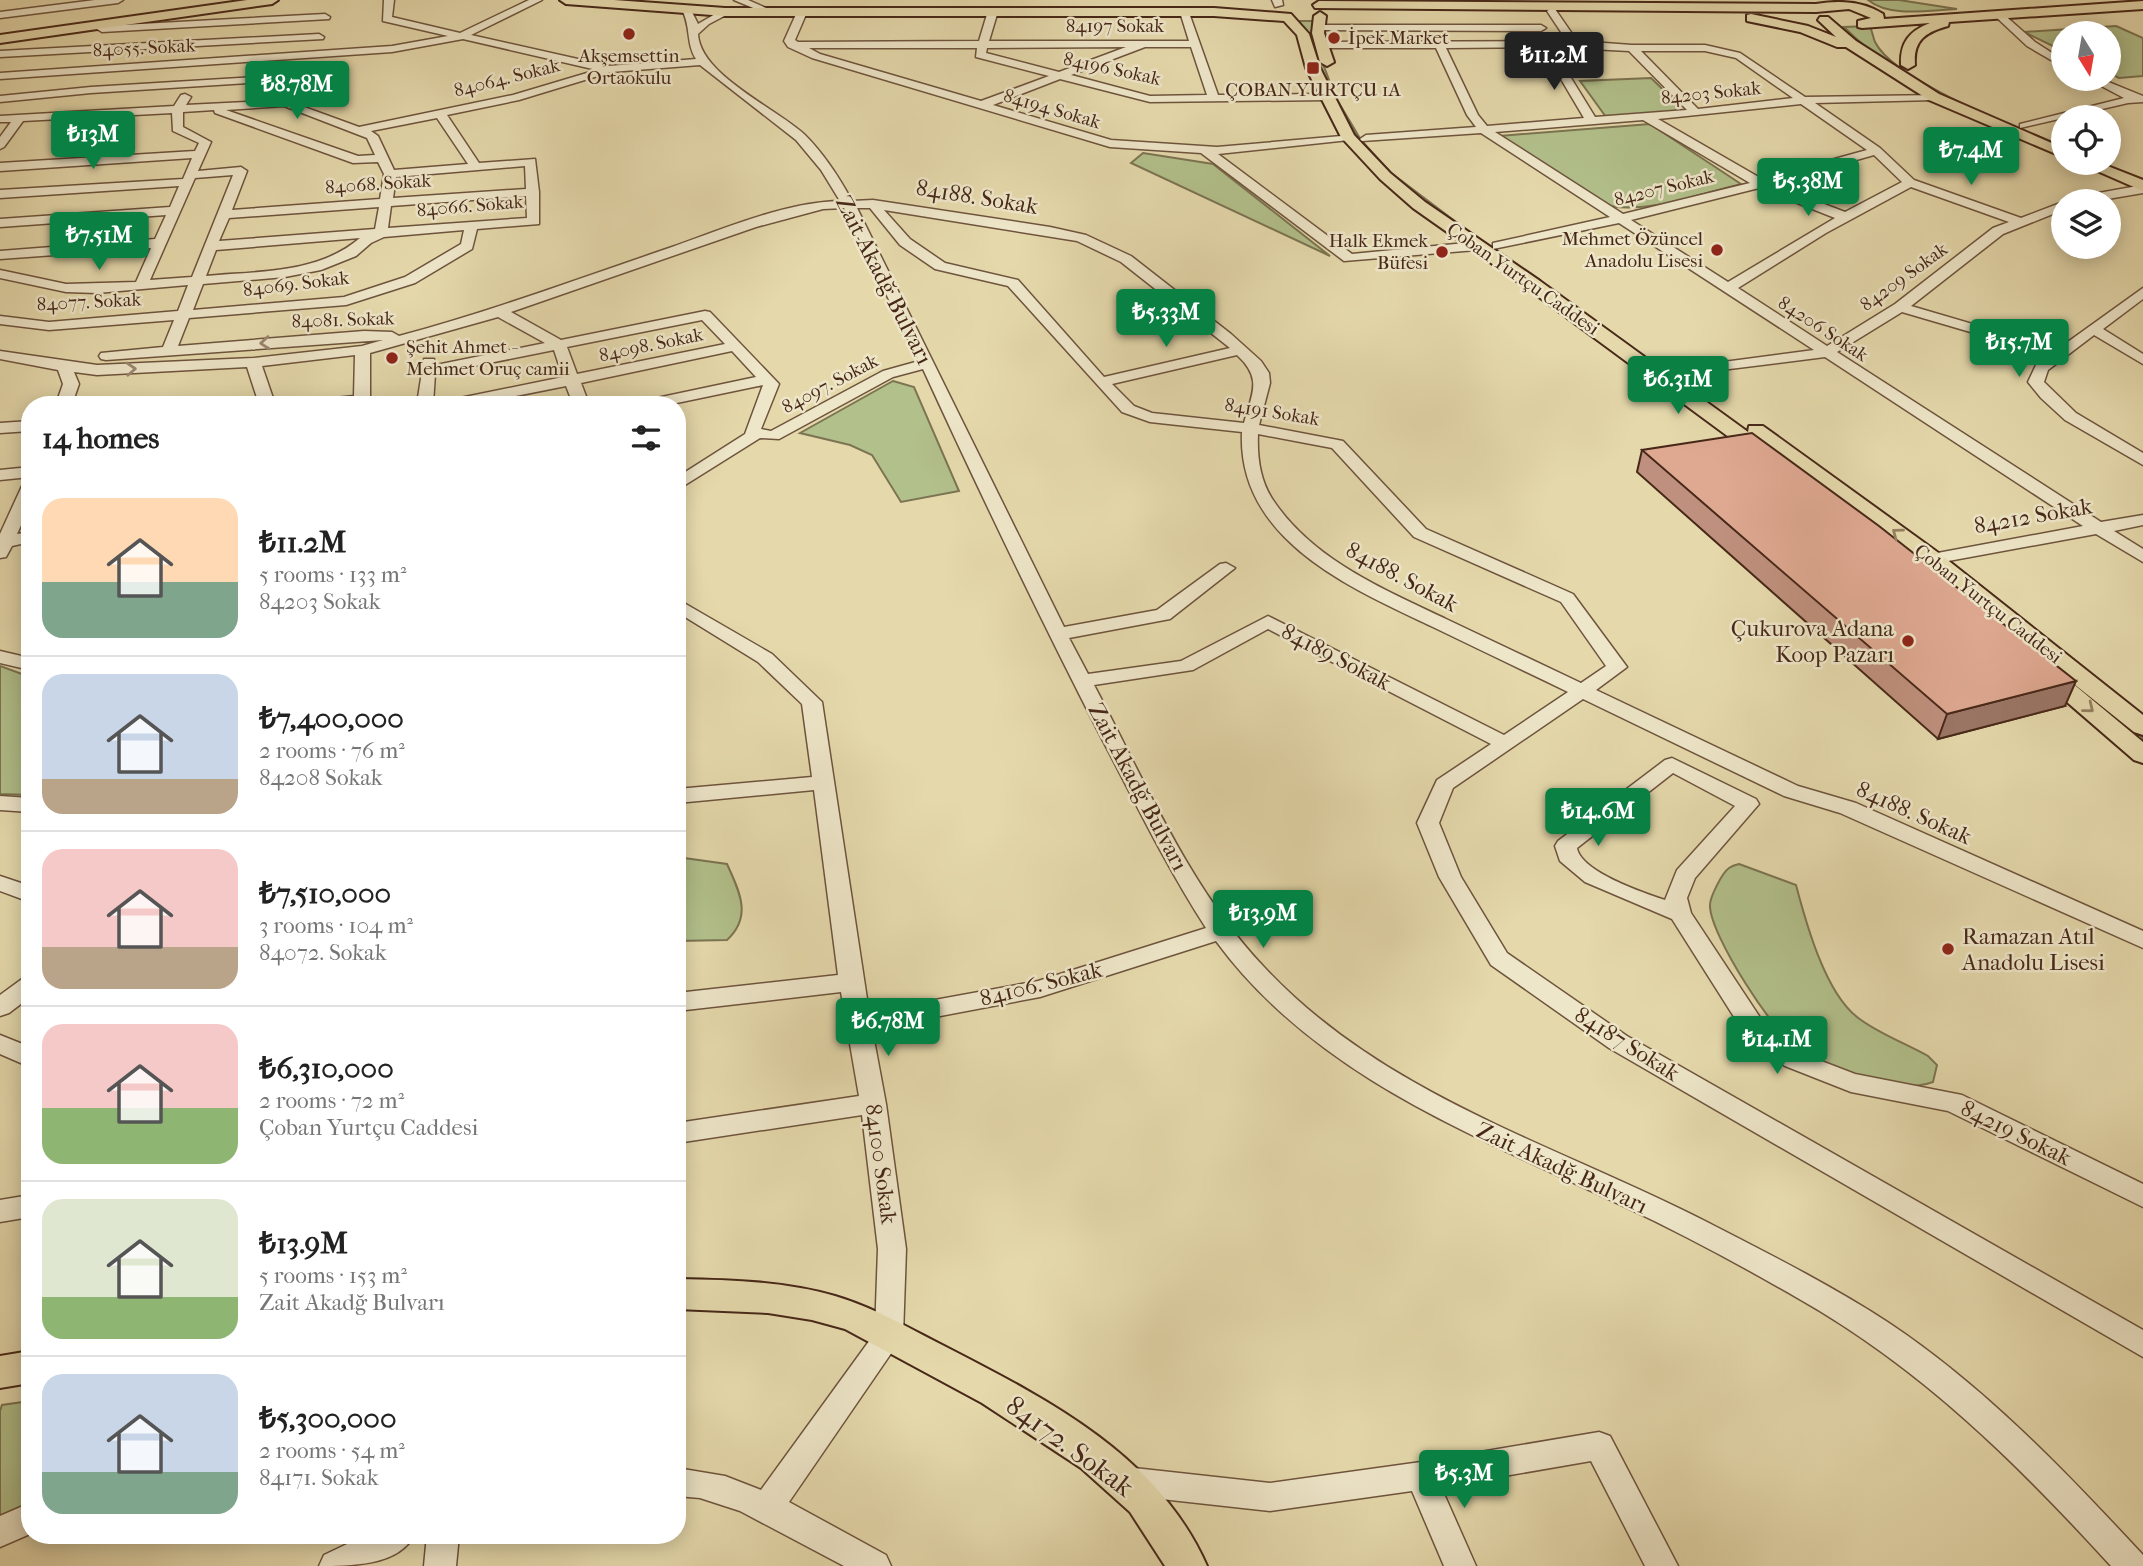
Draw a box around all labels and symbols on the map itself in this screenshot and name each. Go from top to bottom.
street label: 84197 Sokak [1066,15,1164,37]
north arrow [2051,21,2121,91]
marker: Akşemsettin Ortaokulu [621,26,637,42]
place label: İpek Market [1348,27,1449,49]
marker: İpek Market [1326,30,1342,46]
pin: ₺11.2M [1497,32,1611,92]
street label: 84055. Sokak [92,34,196,62]
place label: Akşemsettin Ortaokulu [578,45,679,89]
street label: 84196 Sokak [1061,48,1163,90]
street label: 84064. Sokak [452,54,562,102]
marker: ÇOBAN YURTÇU 1A [1305,60,1321,76]
pin: ₺8.78M [240,61,354,121]
street label: 84203 Sokak [1660,77,1762,109]
place label: ÇOBAN YURTÇU 1A [1225,79,1401,102]
street label: 84194 Sokak [1001,85,1103,133]
pin: ₺13M [52,111,134,171]
pin: ₺7.4M [1922,128,2020,187]
pin: ₺5.38M [1751,158,1865,218]
street label: 84207 Sokak [1612,165,1716,211]
street label: 84068. Sokak [324,169,432,199]
street label: 84188. Sokak [914,174,1041,220]
street label: 84066. Sokak [416,190,525,222]
street label: Zait Akadğ Bulvarı [830,191,938,369]
pin: ₺7.51M [42,212,156,272]
street label: Çoban Yurtçu Caddesi [1442,218,1604,341]
place label: Mehmet Özüncel Anadolu Lisesi [1562,228,1703,272]
place label: Halk Ekmek Büfesi [1329,230,1428,274]
street label: 84209 Sokak [1856,238,1952,316]
marker: Mehmet Özüncel Anadolu Lisesi [1709,242,1725,258]
marker: Halk Ekmek Büfesi [1434,244,1450,260]
street label: 84069. Sokak [242,267,351,301]
street label: 84077. Sokak [36,288,142,316]
pin: ₺5.33M [1109,290,1223,349]
street label: 84206 Sokak [1774,292,1872,366]
street label: 84081. Sokak [291,307,395,333]
pin: ₺15.7M [1962,320,2076,379]
street label: 84098. Sokak [597,323,705,367]
one-way arrow [259,335,270,350]
place label: Şehit Ahmet - Mehmet Oruç camii [406,336,570,380]
street label: 84097. Sokak [778,349,882,418]
marker: Şehit Ahmet - Mehmet Oruç camii [384,350,400,366]
pin: ₺6.31M [1621,356,1735,416]
one-way arrow [125,361,136,376]
street label: 84191 Sokak [1223,394,1321,430]
street label: 84212 Sokak [1972,492,2095,540]
one-way arrow [1892,529,1905,541]
street label: 84188. Sokak [1341,536,1464,618]
street label: Çoban Yurtçu Caddesi [1909,540,2066,669]
place label: Çukurova Adana Koop Pazarı [1731,615,1894,668]
street label: 84189 Sokak [1277,618,1396,697]
marker: Çukurova Adana Koop Pazarı [1900,633,1916,649]
street label: Zait Akadğ Bulvarı [1083,699,1194,875]
one-way arrow [2082,700,2094,713]
street label: 84188. Sokak [1852,776,1977,851]
pin: ₺14.6M [1541,788,1655,848]
pin: ₺13.9M [1206,890,1320,950]
place label: Ramazan Atıl Anadolu Lisesi [1961,923,2105,976]
marker: Ramazan Atıl Anadolu Lisesi [1940,941,1956,957]
street label: 84106. Sokak [977,955,1106,1012]
pin: ₺6.78M [831,998,945,1058]
street label: 84187 Sokak [1570,1001,1685,1087]
pin: ₺14.1M [1720,1016,1834,1076]
street label: 84219 Sokak [1956,1095,2077,1172]
street label: 84100 Sokak [859,1102,903,1227]
street label: Zait Akadğ Bulvarı [1472,1117,1652,1220]
street label: 84172. Sokak [1000,1389,1141,1504]
pin: ₺5.3M [1415,1450,1513,1510]

